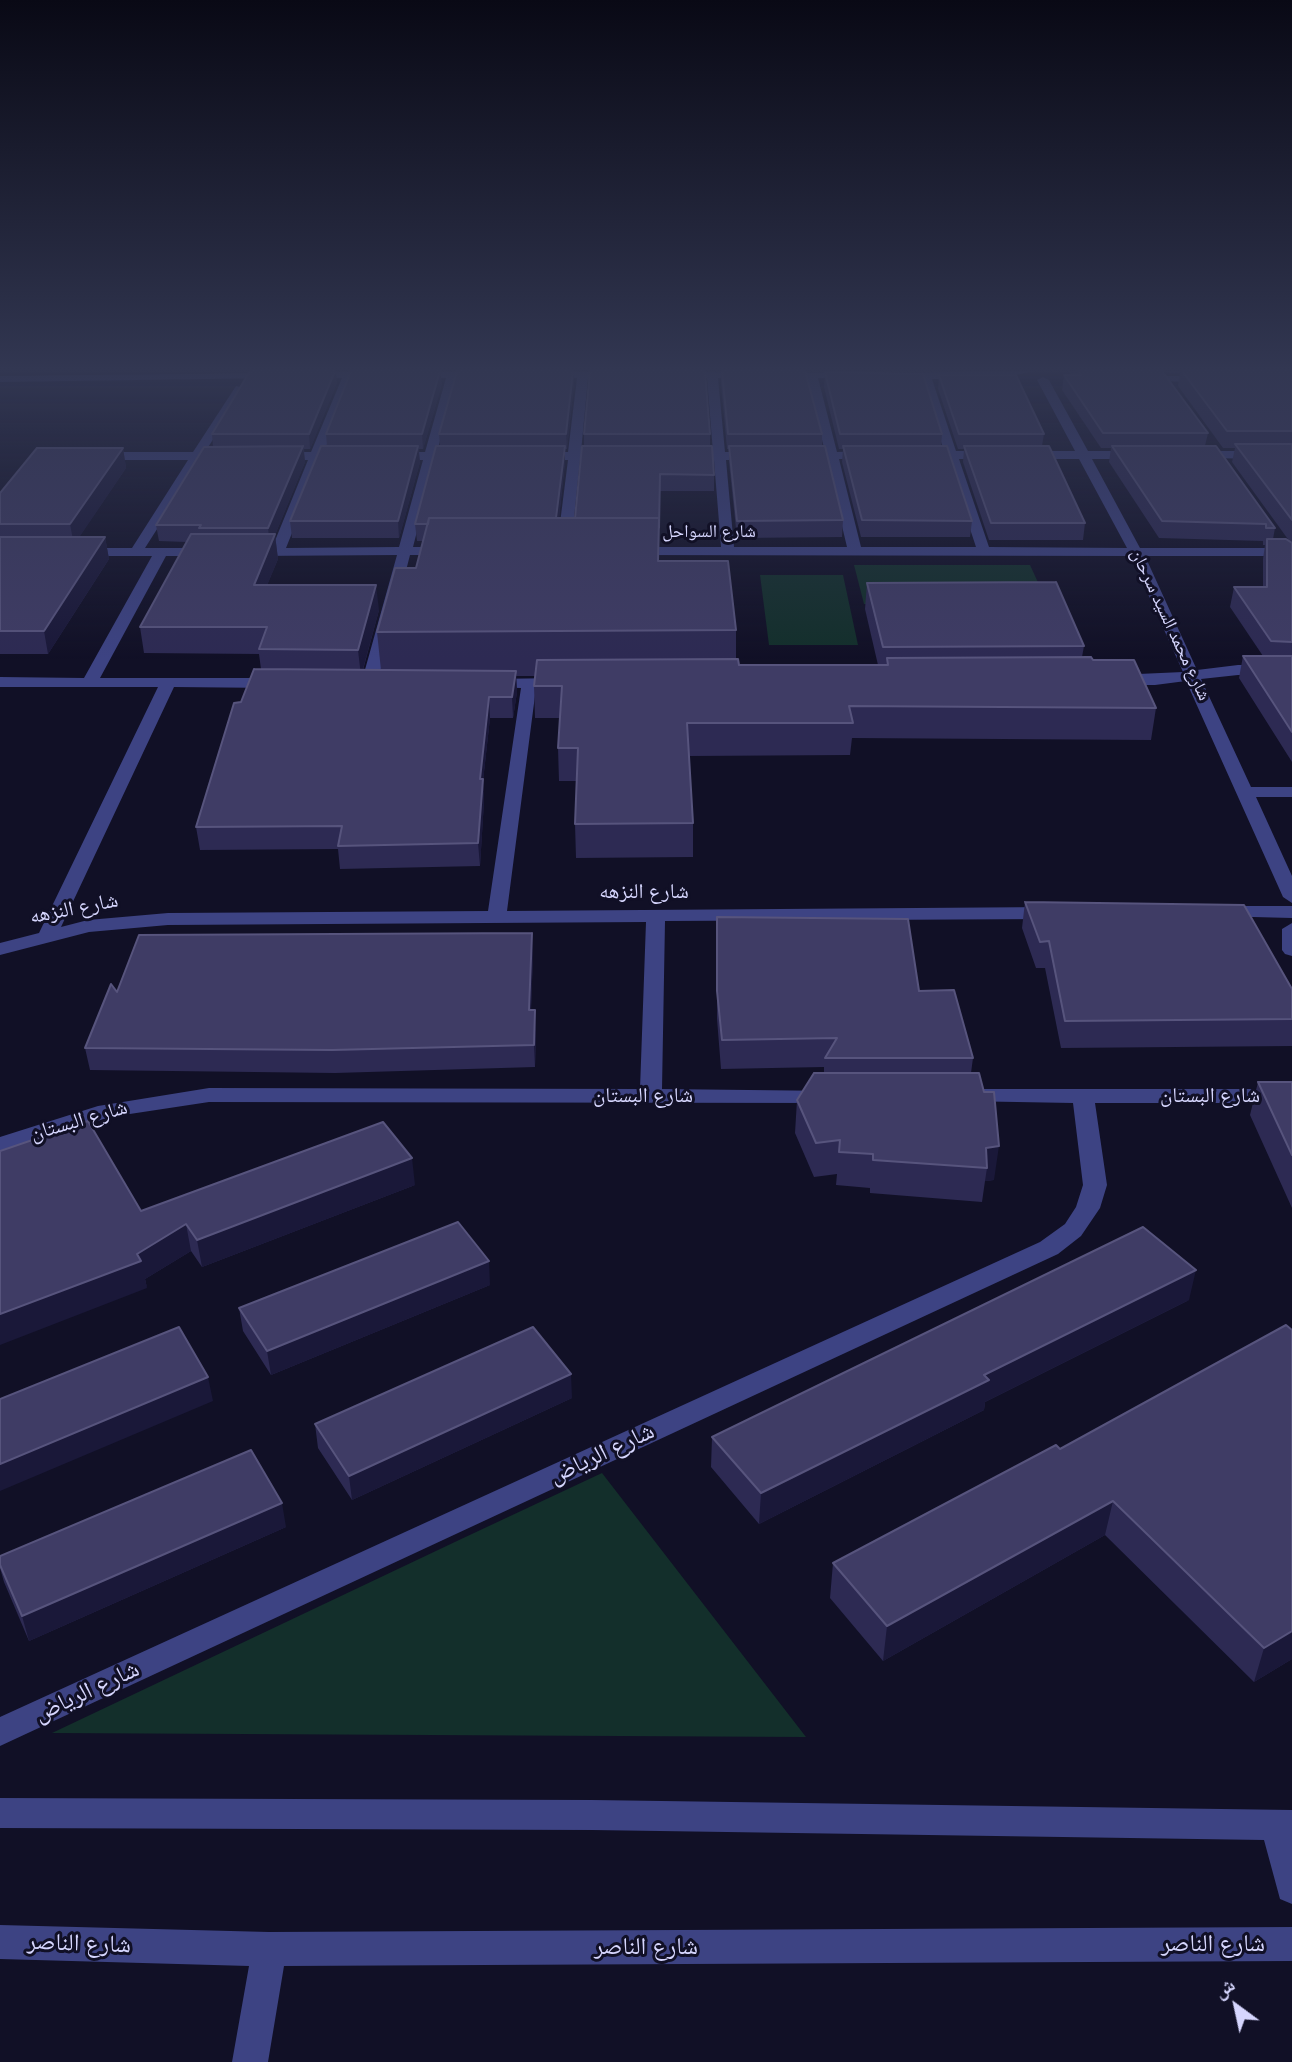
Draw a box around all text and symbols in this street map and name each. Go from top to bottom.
street label: شارع السواحل [662,521,756,543]
street label: شارع محمد السيد سرحان [1125,546,1215,704]
street label: شارع النزهه [599,879,689,905]
street label: شارع النزهه [28,888,120,930]
street label: شارع البستان [593,1083,693,1109]
street label: شارع البستان [1160,1083,1260,1109]
street label: شارع البستان [27,1095,131,1147]
street label: شارع الرياض [545,1417,659,1491]
street label: شارع الرياض [30,1655,144,1729]
street label: شارع الناصر [26,1928,132,1960]
street label: شارع الناصر [1161,1930,1265,1958]
street label: شارع الناصر [594,1933,698,1961]
north arrow [1201,1971,1271,2041]
text: ش [1209,1972,1240,2004]

